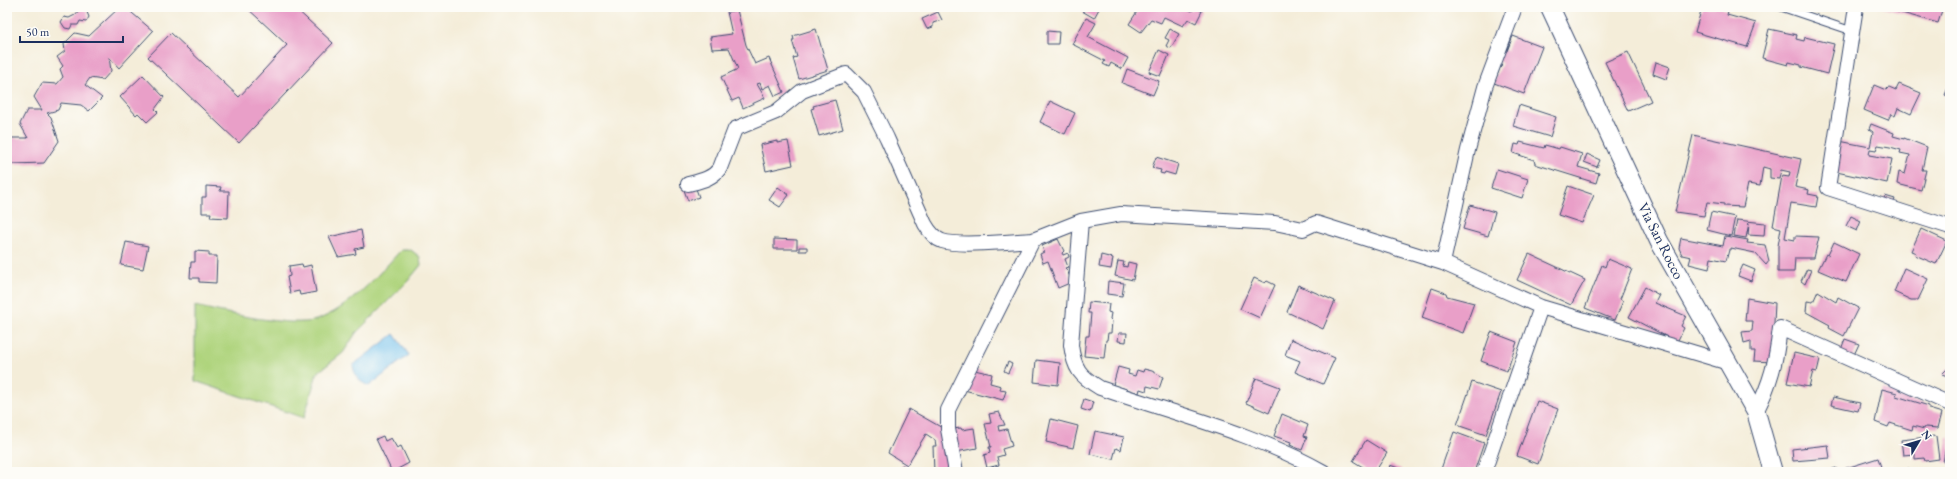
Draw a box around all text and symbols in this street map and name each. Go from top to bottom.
scale bar [20,18,123,44]
text: 50 m [26,24,50,40]
street label: Via San Rocco [1634,199,1689,282]
north arrow [1899,421,1939,461]
text: N [1919,427,1935,443]

